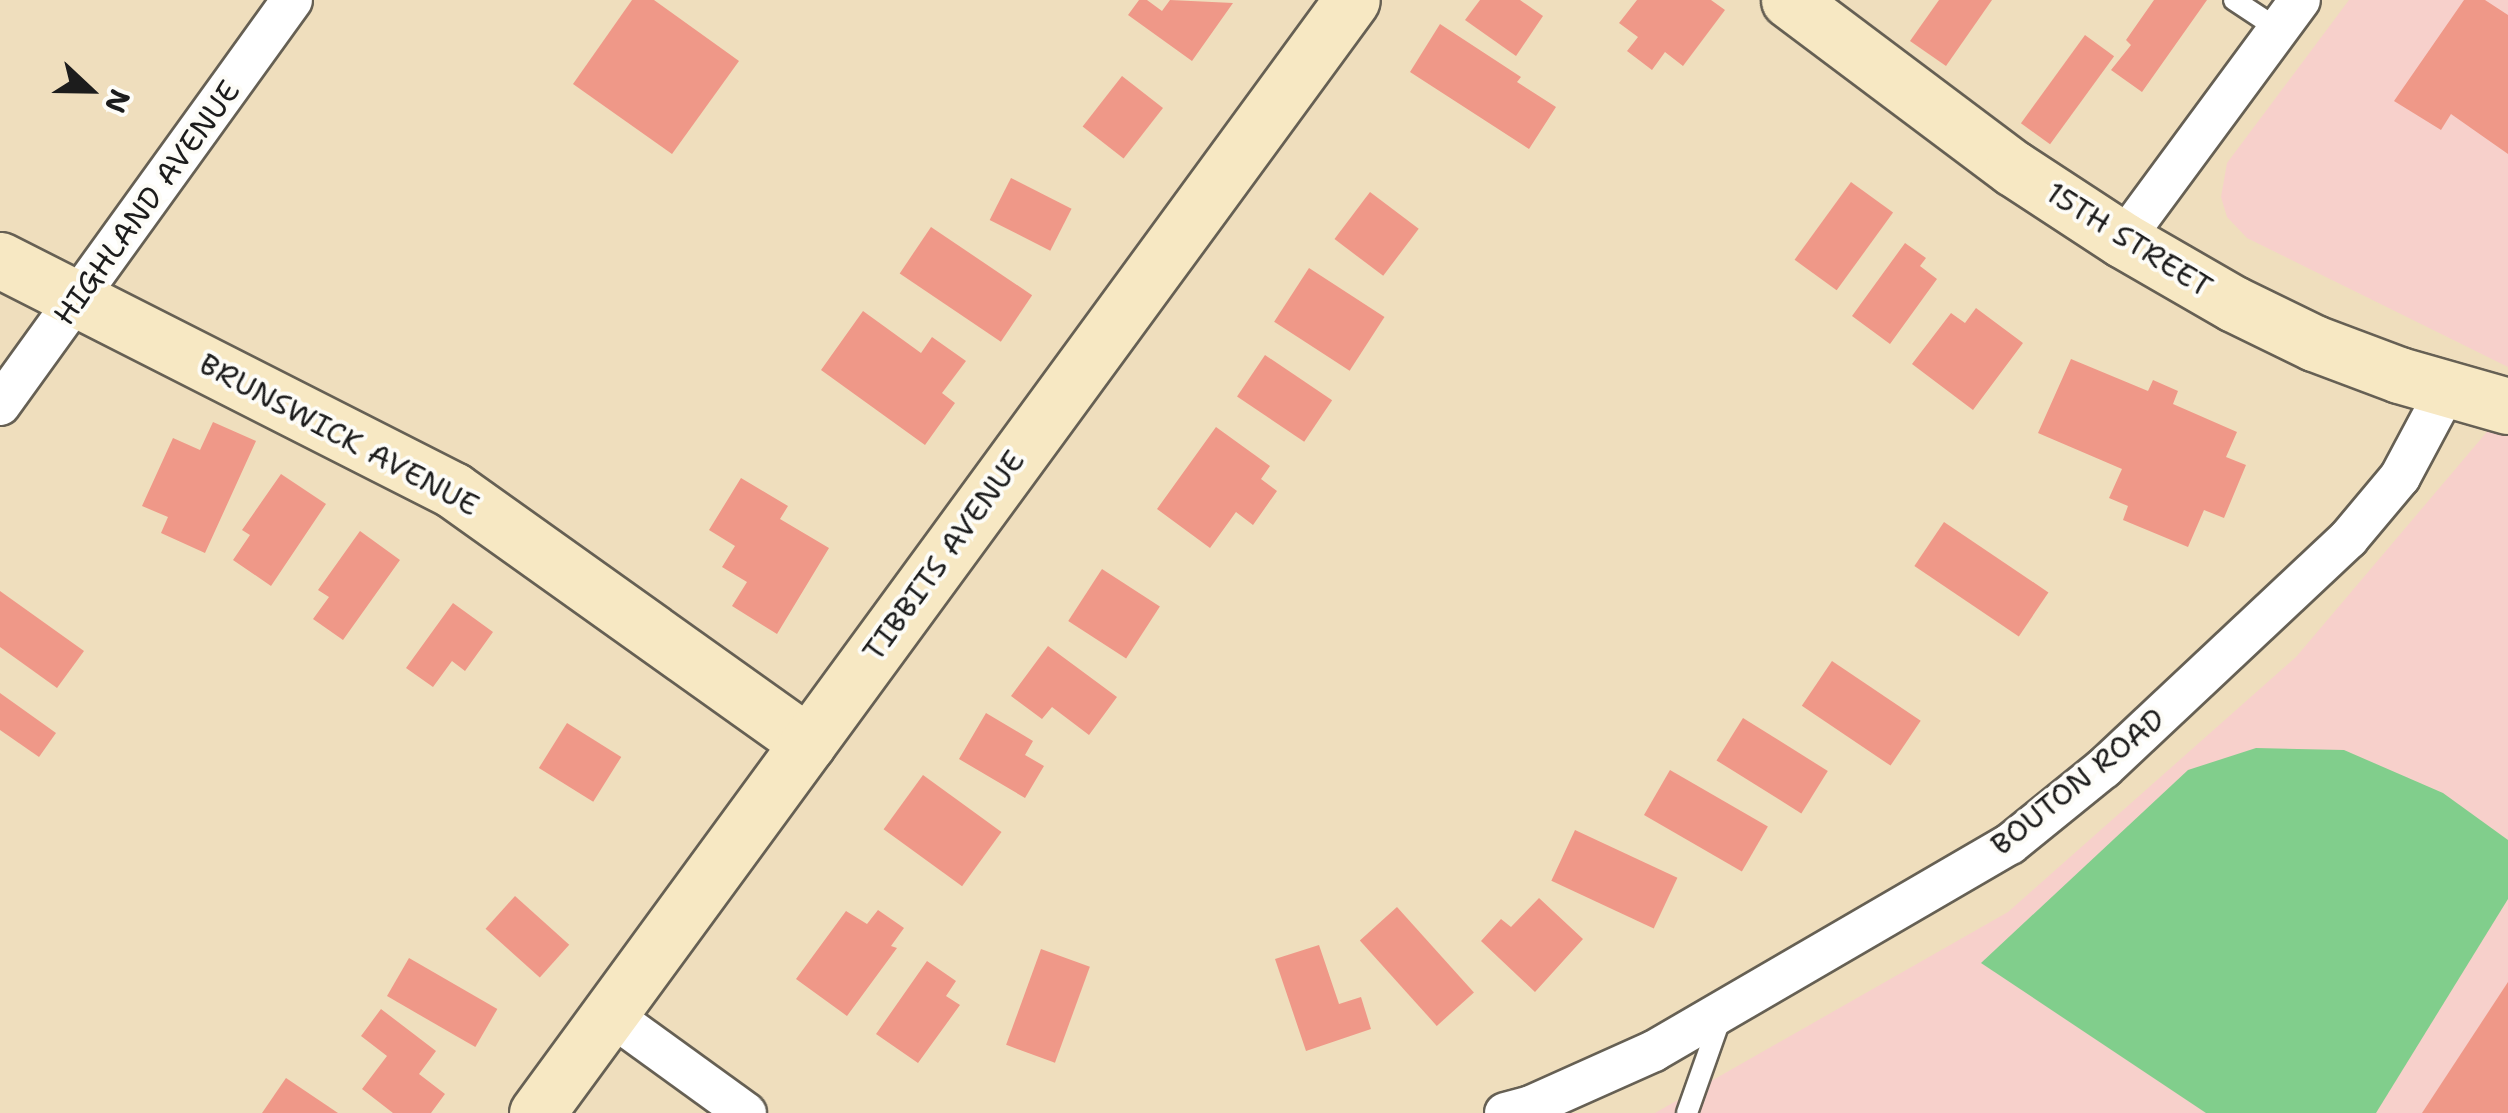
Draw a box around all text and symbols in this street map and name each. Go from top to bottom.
north arrow [40,40,140,140]
street label: HIGHLAND AVENUE [46,74,248,332]
street label: 15TH STREET [2039,175,2219,305]
street label: BRUNSWICK AVENUE [193,346,485,524]
street label: TIBBITS AVENUE [855,444,1033,668]
street label: BOUTON ROAD [1984,701,2172,863]

